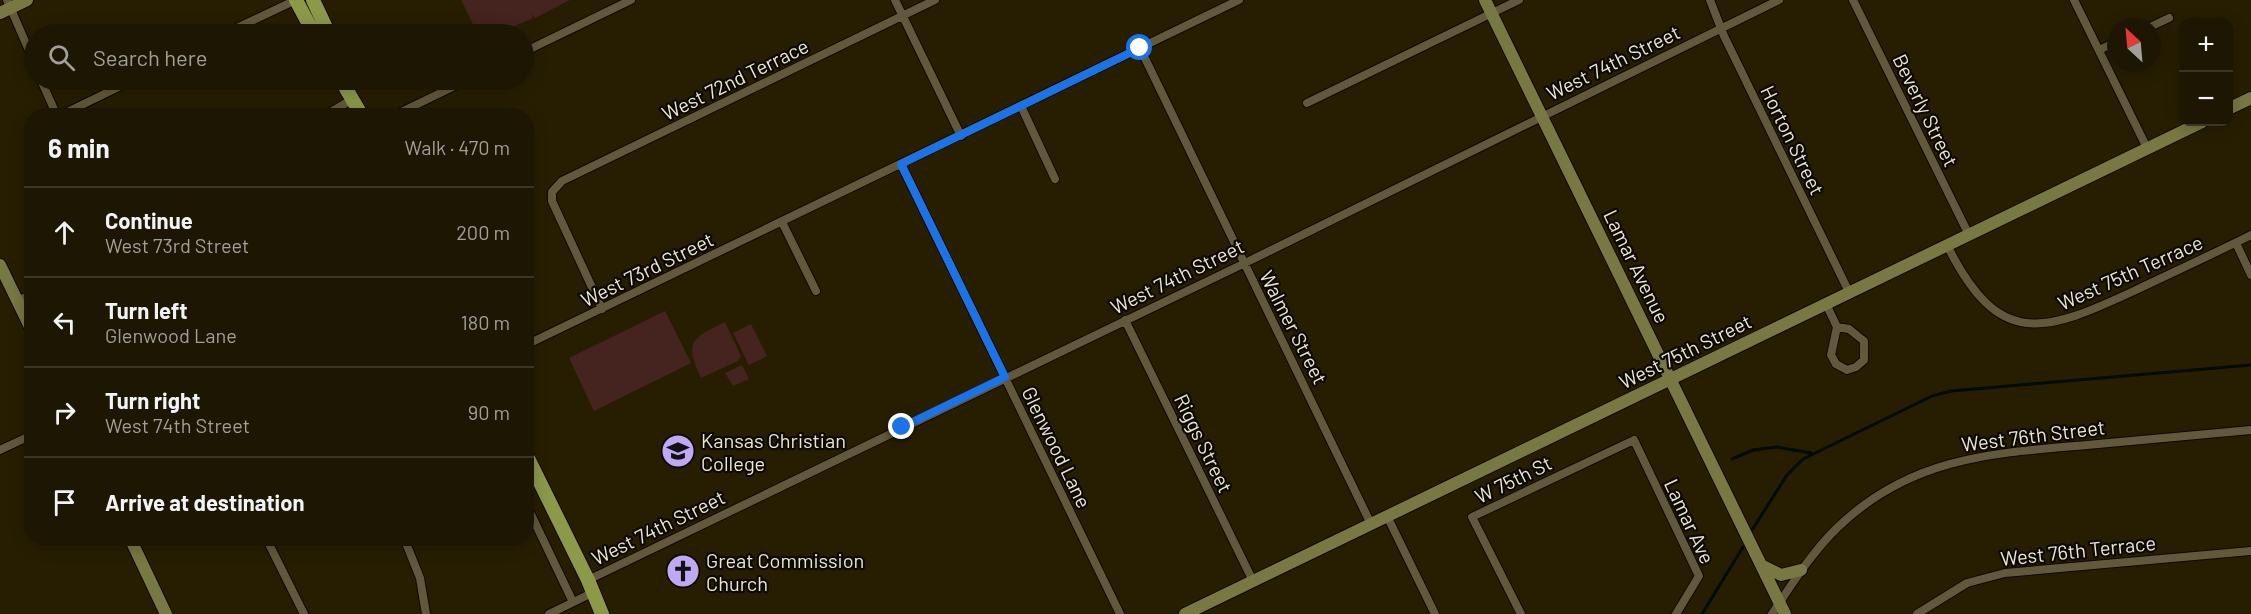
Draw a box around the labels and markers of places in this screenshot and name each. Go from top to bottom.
place label: Kansas Christian College [701,428,846,475]
school or university icon: Kansas Christian College [660,433,696,469]
place label: Great Commission Church [706,548,864,595]
church icon: Great Commission Church [665,553,701,589]

